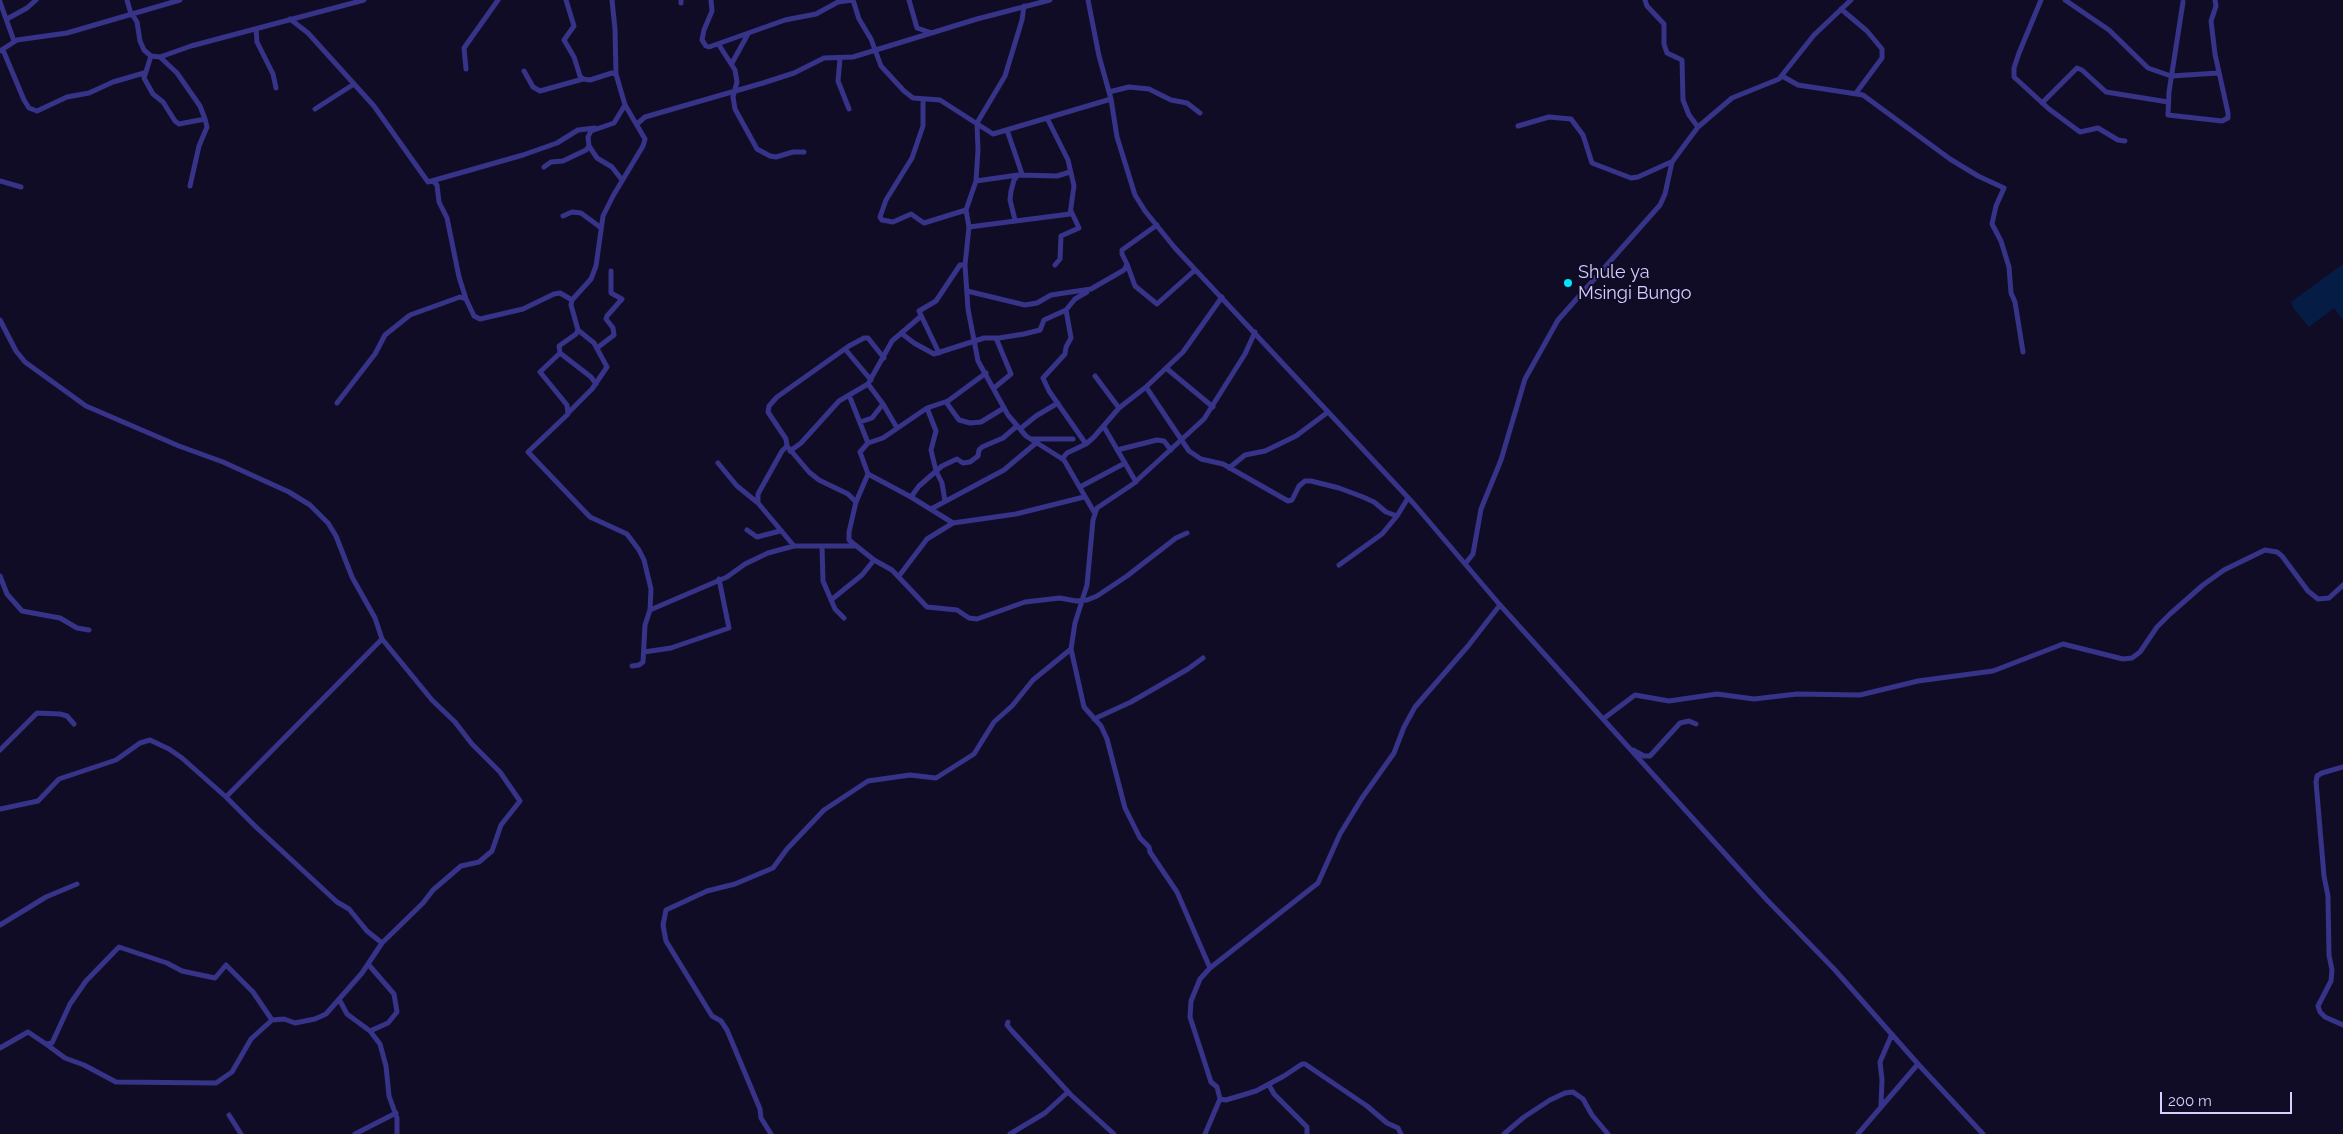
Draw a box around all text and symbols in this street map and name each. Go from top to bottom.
place label: Shule ya Msingi Bungo [1578,262,1691,304]
marker: Shule ya Msingi Bungo [1562,277,1574,289]
scale bar [2163,1082,2296,1114]
text: 200 m [2168,1092,2212,1110]

